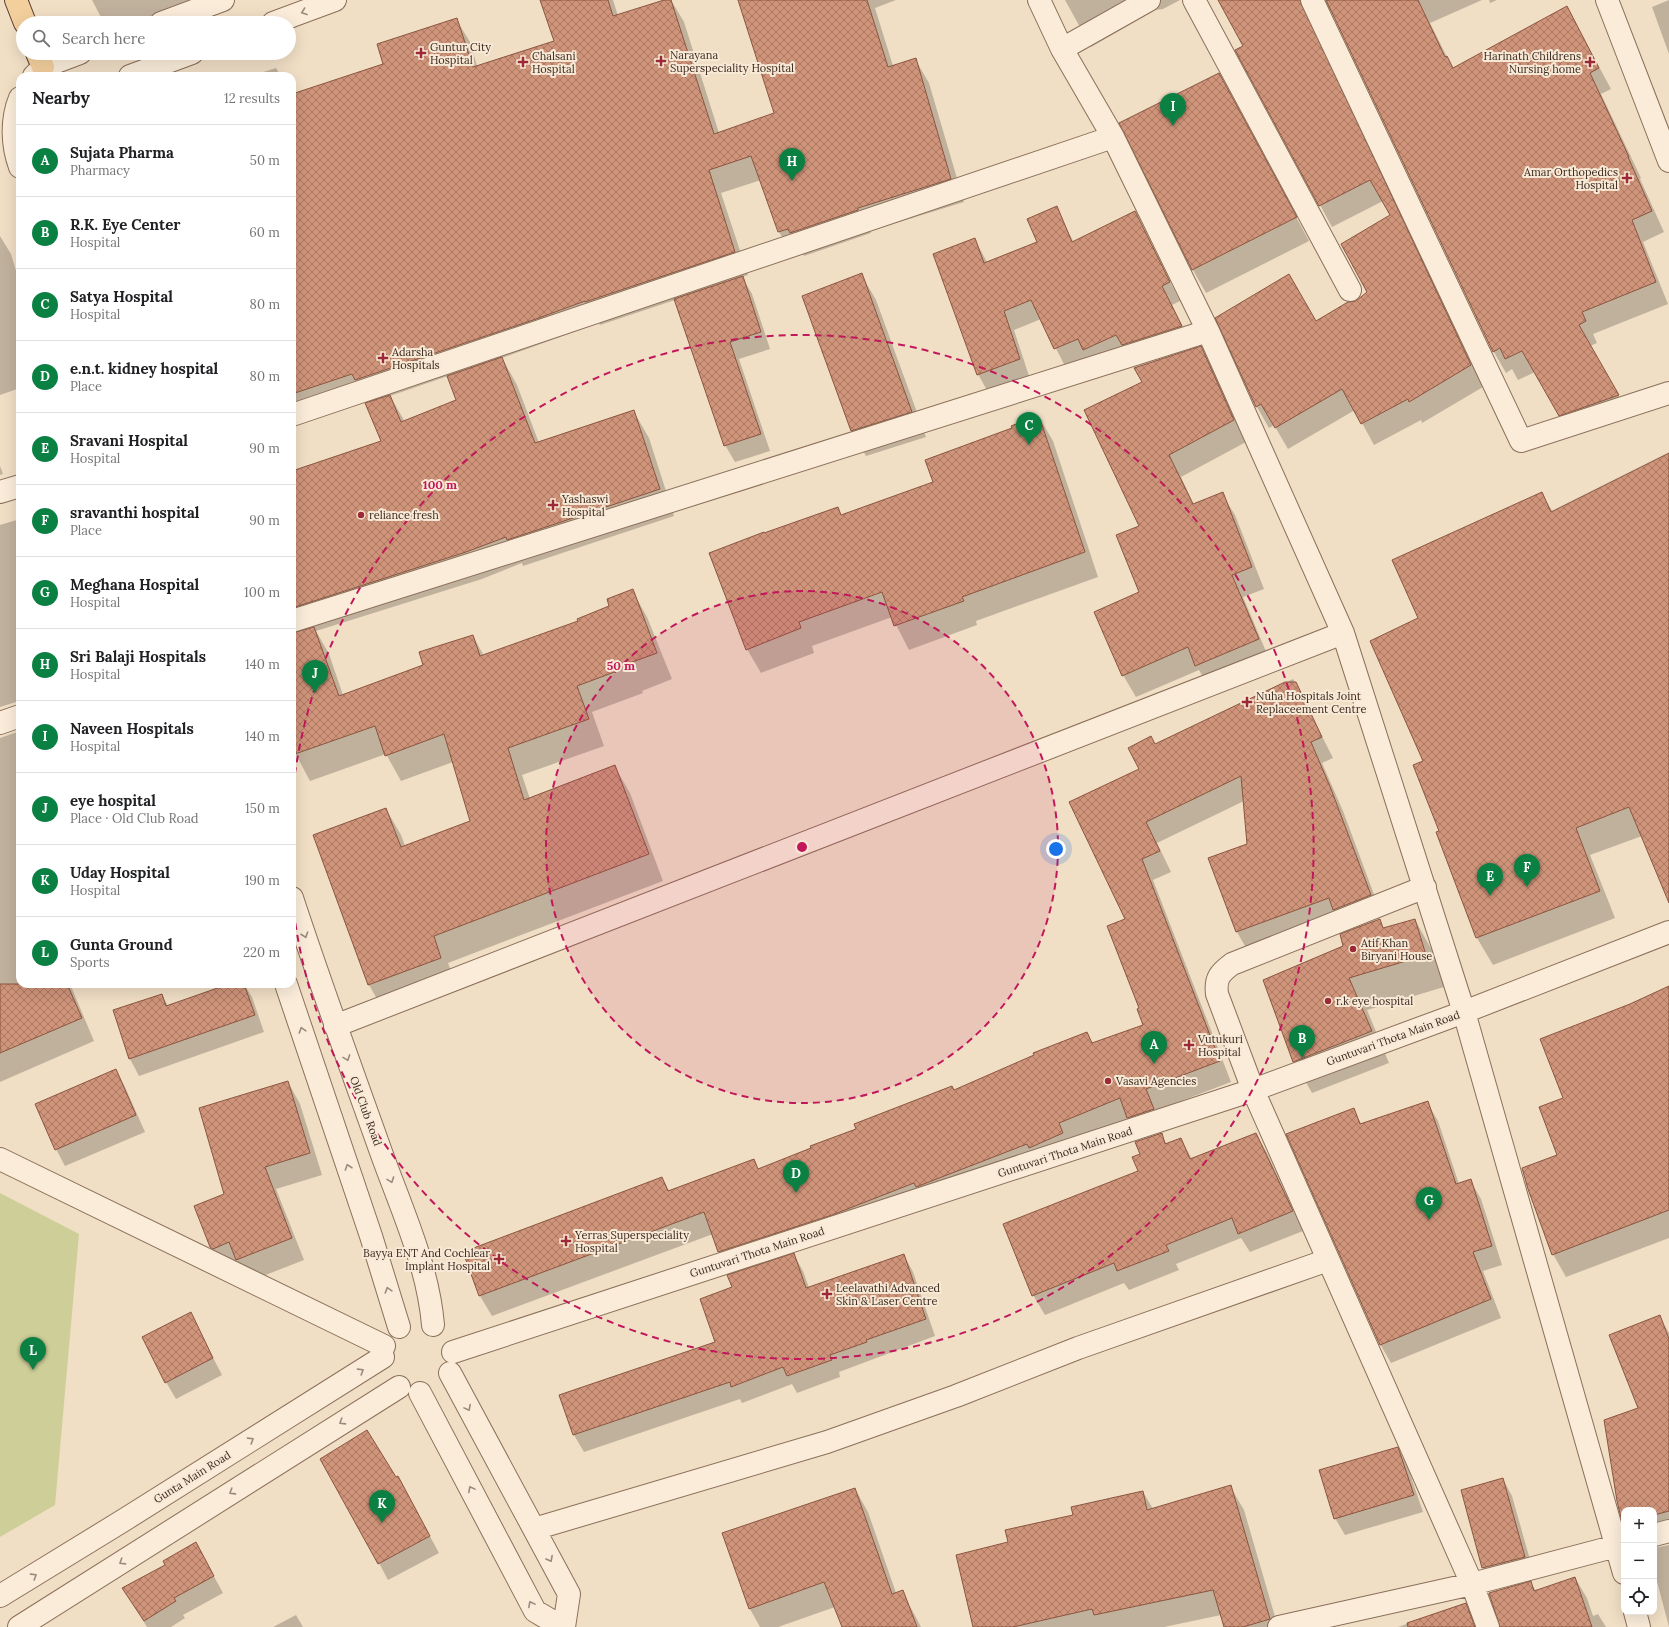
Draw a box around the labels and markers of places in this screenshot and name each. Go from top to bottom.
place label: Guntur City Hospital [430,40,491,67]
marker: Guntur City Hospital [415,47,427,59]
place label: Narayana Superspeciality Hospital [670,48,794,75]
place label: Chalsani Hospital [532,49,575,76]
place label: Harinath Childrens Nursing home [1484,49,1581,76]
marker: Narayana Superspeciality Hospital [655,55,667,67]
marker: Chalsani Hospital [517,56,529,68]
marker: Harinath Childrens Nursing home [1584,56,1596,68]
pin: I [1160,93,1186,126]
pin: H [779,148,805,181]
place label: Amar Orthopedics Hospital [1523,165,1618,192]
marker: Amar Orthopedics Hospital [1621,172,1633,184]
place label: Adarsha Hospitals [391,345,440,372]
marker: Adarsha Hospitals [377,352,389,364]
pin: C [1016,412,1042,445]
place label: Yashaswi Hospital [561,492,608,519]
marker: Yashaswi Hospital [547,499,559,511]
place label: reliance fresh [369,508,439,522]
marker: reliance fresh [356,510,366,520]
pin: J [302,660,328,693]
place label: Nuha Hospitals Joint Replaceement Centre [1256,689,1366,716]
marker: Nuha Hospitals Joint Replaceement Centre [1241,696,1253,708]
centre of rings [795,840,809,854]
pin: F [1514,854,1540,887]
pin: E [1477,863,1503,896]
place label: Atif Khan Biryani House [1360,936,1432,963]
marker: Atif Khan Biryani House [1348,944,1358,954]
place label: r.k eye hospital [1336,994,1413,1008]
marker: r.k eye hospital [1323,996,1333,1006]
pin: B [1289,1025,1315,1058]
pin: A [1141,1031,1167,1064]
place label: Vutukuri Hospital [1197,1032,1243,1059]
marker: Vutukuri Hospital [1183,1039,1195,1051]
place label: Vasavi Agencies [1115,1074,1196,1088]
marker: Vasavi Agencies [1103,1076,1113,1086]
pin: D [783,1160,809,1193]
pin: G [1416,1187,1442,1220]
place label: Yerras Superspeciality Hospital [574,1228,689,1255]
marker: Yerras Superspeciality Hospital [560,1235,572,1247]
place label: Bayya ENT And Cochlear Implant Hospital [363,1246,490,1273]
marker: Bayya ENT And Cochlear Implant Hospital [493,1253,505,1265]
place label: Leelavathi Advanced Skin & Laser Centre [836,1281,941,1308]
marker: Leelavathi Advanced Skin & Laser Centre [821,1288,833,1300]
pin: L [20,1337,46,1370]
pin: K [369,1490,395,1523]

